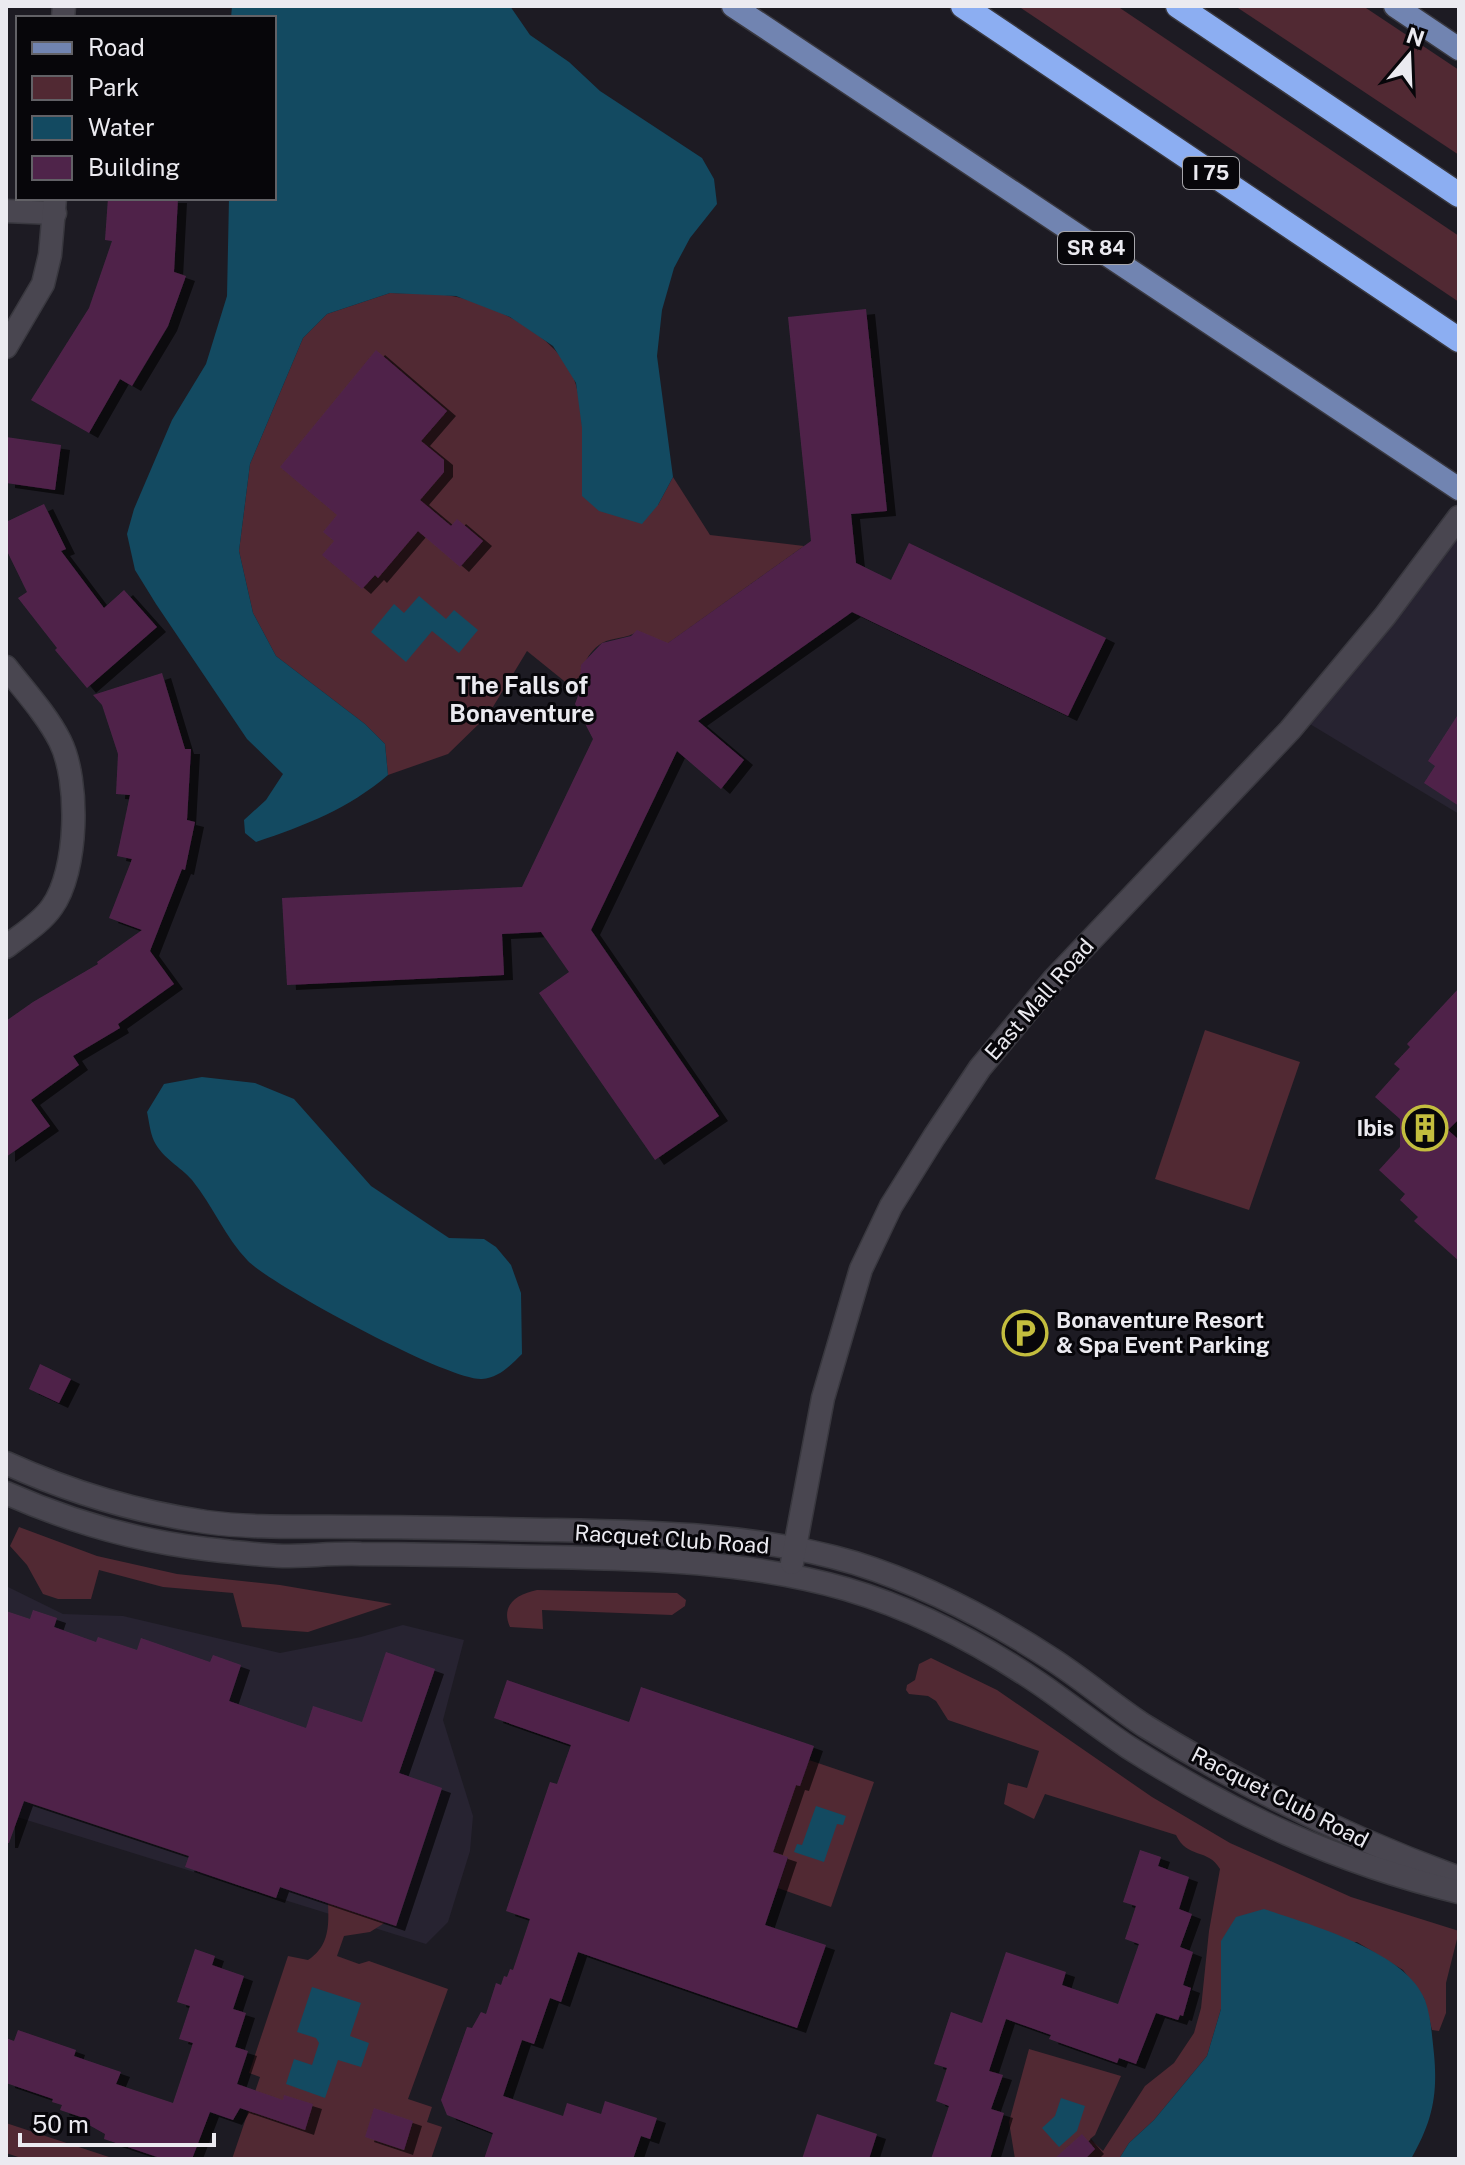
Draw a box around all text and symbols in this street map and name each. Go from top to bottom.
legend [16,16,276,200]
north arrow [1369,16,1449,96]
text: N [1403,22,1428,52]
text: Road [88,33,145,61]
text: Park [88,73,139,101]
text: Water [88,113,155,141]
text: Building [88,153,180,181]
road number: I 75 [1183,157,1239,189]
road number: SR 84 [1058,232,1134,264]
district label: The Falls of Bonaventure [449,671,595,727]
street label: East Mall Road [979,933,1099,1065]
building icon: Ibis [1401,1104,1449,1152]
place label: Ibis [1356,1115,1394,1141]
place label: Bonaventure Resort & Spa Event Parking [1056,1307,1270,1358]
parking icon: Bonaventure Resort & Spa Event Parking [1001,1309,1049,1357]
street label: Racquet Club Road [574,1519,770,1559]
street label: Racquet Club Road [1187,1741,1373,1853]
scale bar [20,2097,214,2147]
text: 50 m [32,2110,89,2138]

